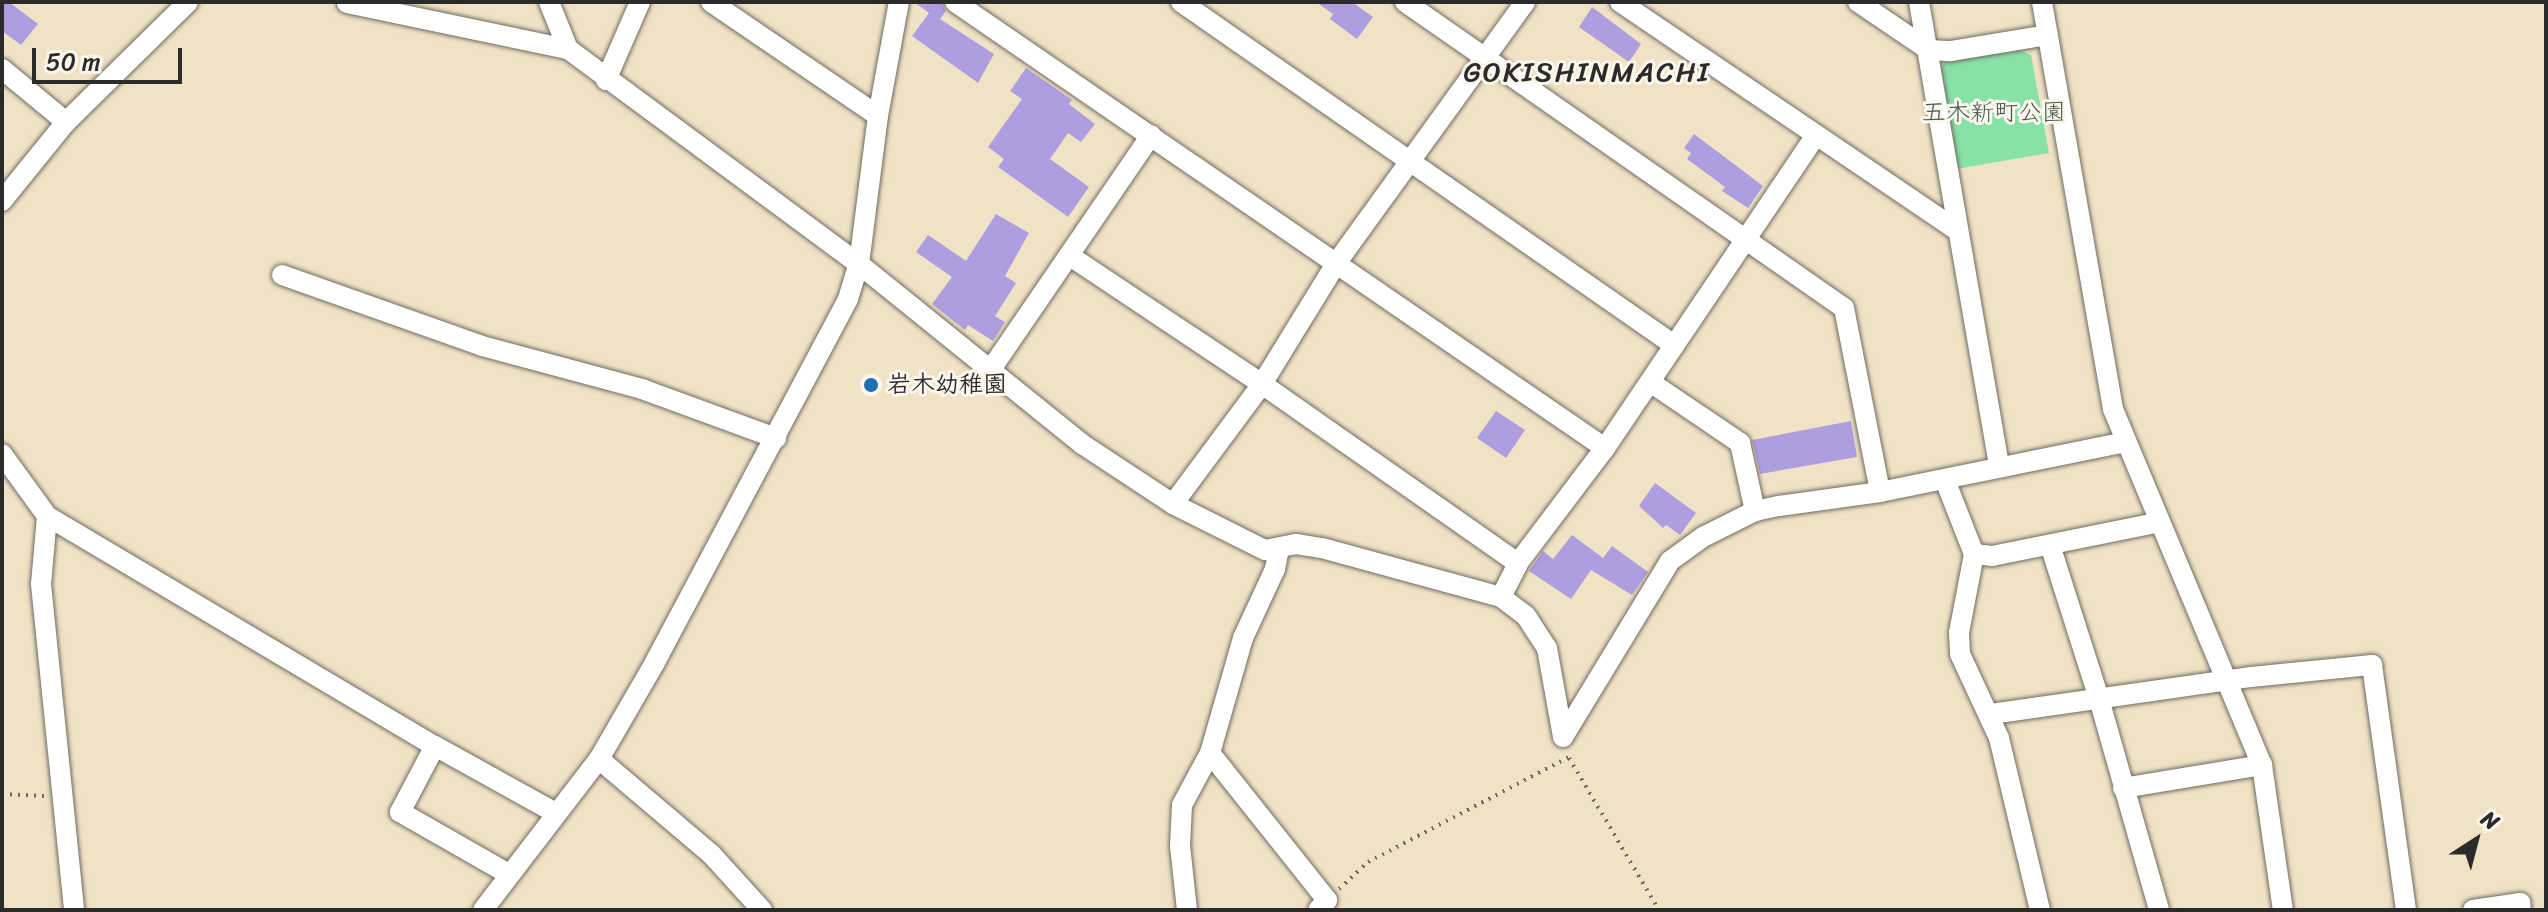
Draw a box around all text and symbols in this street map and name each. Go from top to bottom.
scale bar [36,32,186,82]
text: 50 m [46,41,101,83]
district label: GOKISHINMACHI [1468,55,1706,89]
park label: 五木新町公園 [1922,99,2066,127]
place label: 岩木幼稚園 [887,371,1007,399]
marker: 岩木幼稚園 [862,376,880,394]
north arrow [2436,800,2516,880]
text: N [2473,800,2508,840]

